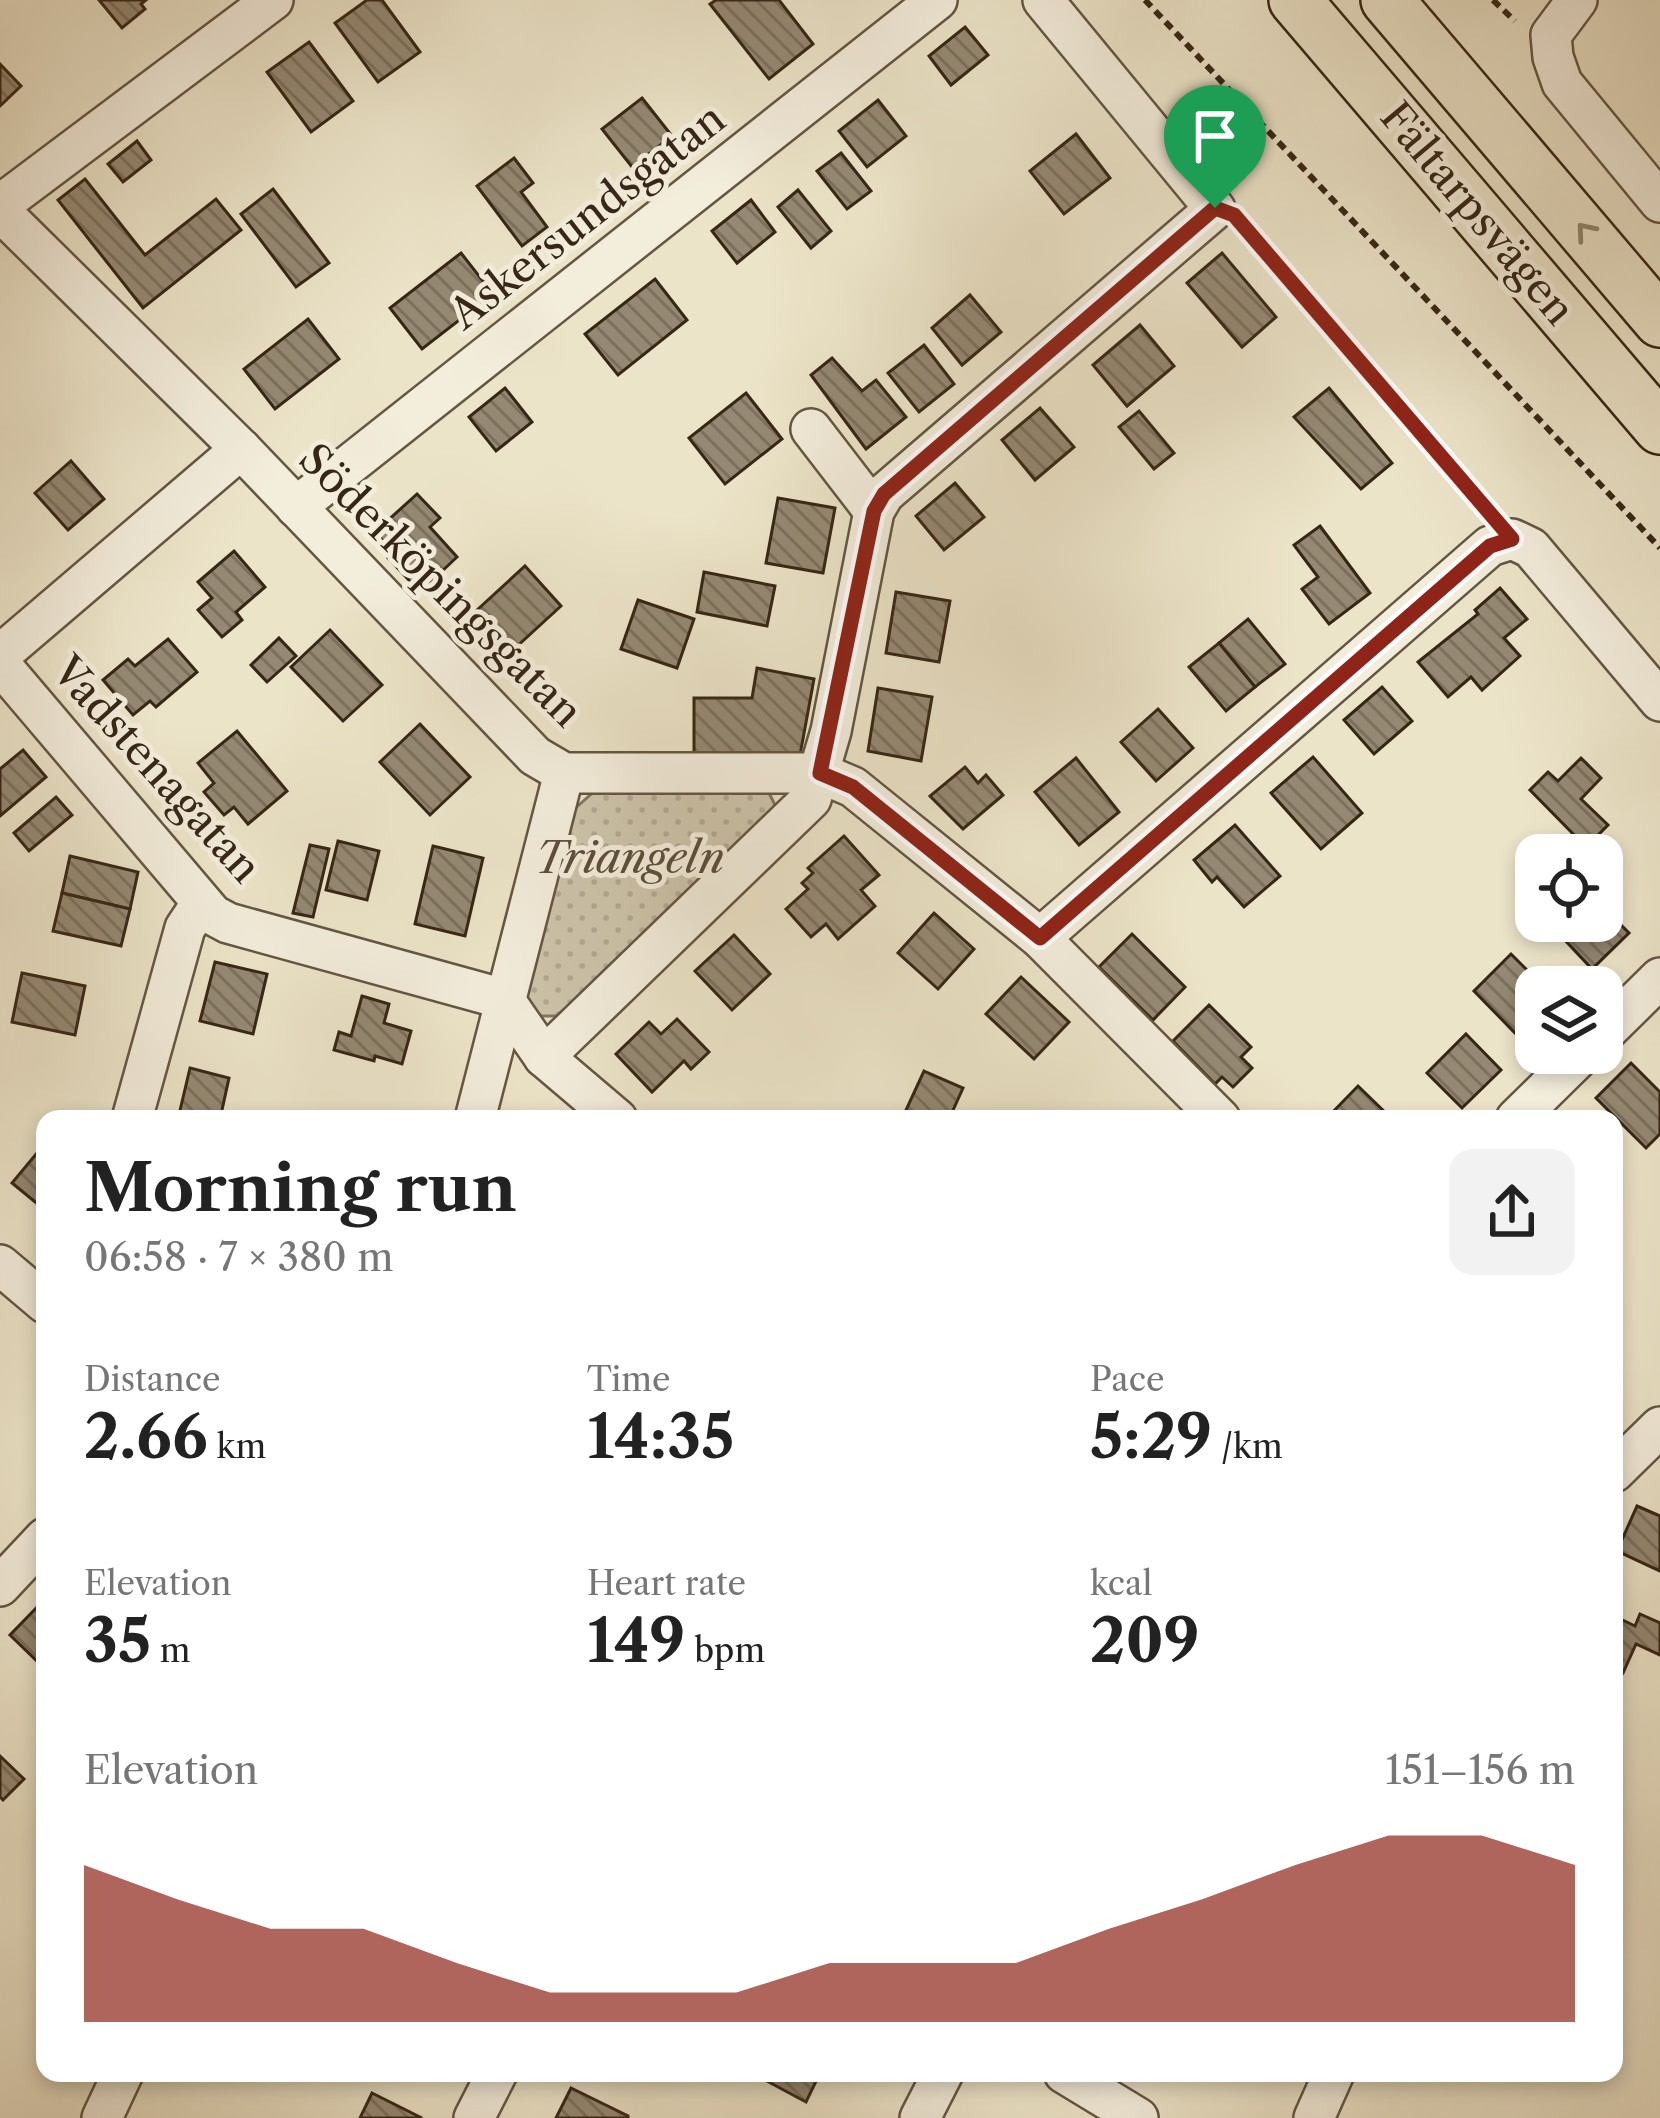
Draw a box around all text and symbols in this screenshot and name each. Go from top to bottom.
pin [1164,85,1266,208]
street label: Fältarpsvägen [1370,91,1586,335]
street label: Askersundsgatan [438,92,735,340]
icon: arrive [1182,103,1248,169]
one-way arrow [1578,223,1600,245]
street label: Söderköpingsgatan [289,433,593,737]
street label: Vadstenagatan [41,644,272,893]
park label: Triangeln [536,832,724,884]
map controls [1515,834,1623,1074]
button: locate [1515,834,1623,942]
button: layers [1515,966,1623,1074]
text: Morning run [84,1147,517,1228]
button: share [1449,1149,1575,1275]
text: 06:58 · 7 × 380 m [84,1233,393,1281]
text: Distance [84,1359,221,1400]
text: Time [587,1359,670,1400]
text: Pace [1090,1359,1165,1400]
text: 2.66 [84,1400,208,1474]
text: 14:35 [587,1400,734,1474]
text: 5:29 [1090,1400,1212,1474]
text: km [208,1426,266,1467]
text: /km [1212,1426,1283,1467]
text: Elevation [84,1563,231,1604]
text: Heart rate [587,1563,746,1604]
text: kcal [1090,1563,1152,1604]
text: 35 [84,1604,151,1678]
text: 149 [587,1604,685,1678]
text: 209 [1090,1604,1199,1678]
text: m [151,1630,191,1671]
text: bpm [685,1630,765,1671]
text: Elevation [84,1746,258,1794]
text: 151–156 m [1385,1746,1575,1794]

